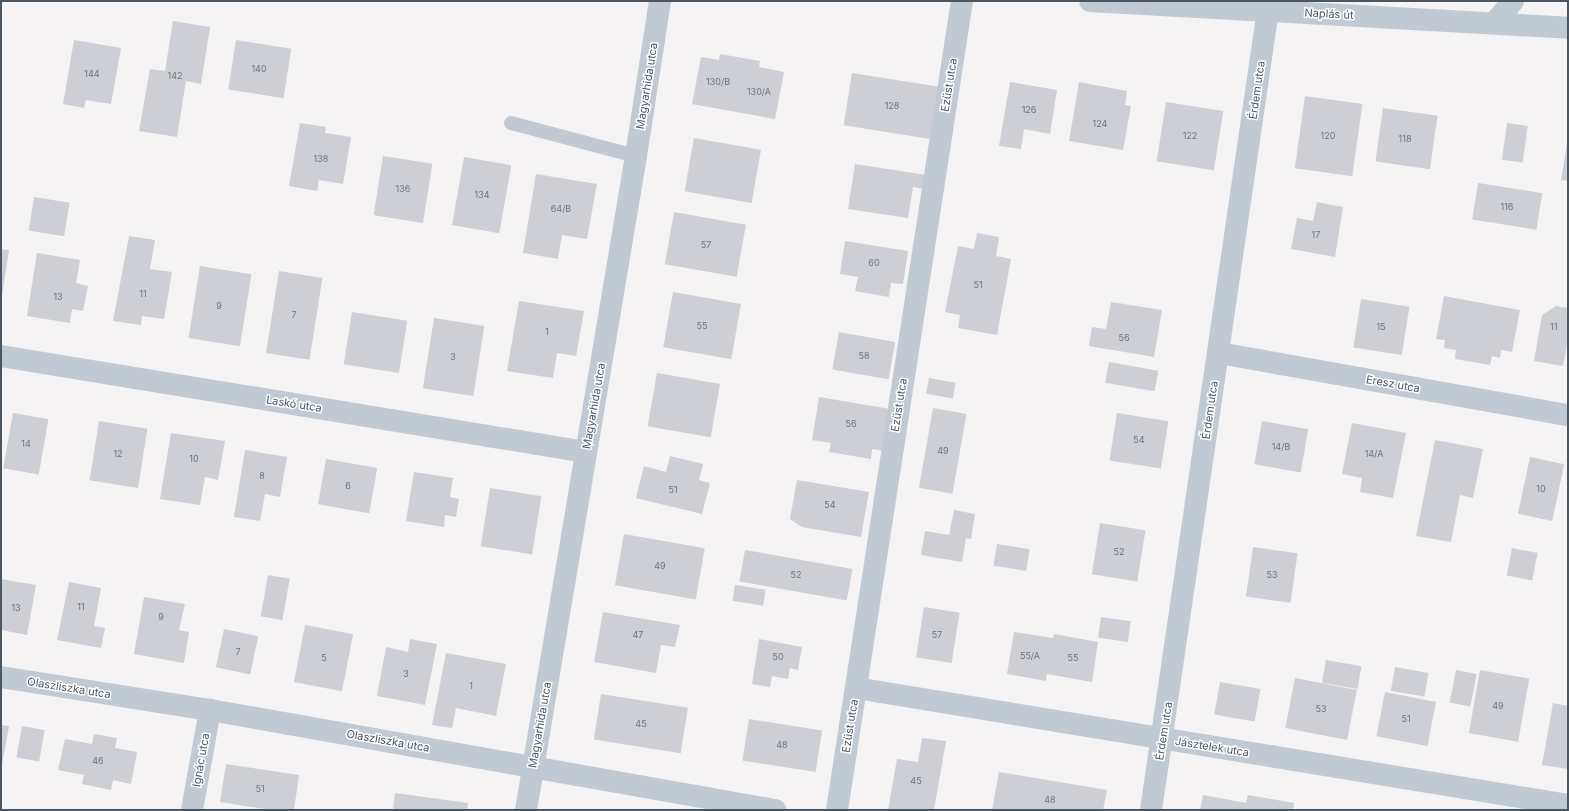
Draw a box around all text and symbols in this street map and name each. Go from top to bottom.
street label: Naplás út [1304,6,1354,22]
street label: Magyarhida utca [634,42,660,130]
street label: Ezüst utca [938,57,960,113]
street label: Érdem utca [1246,60,1268,120]
house number: 140 [251,64,267,74]
house number: 144 [84,69,100,79]
house number: 142 [168,71,182,81]
house number: 130/B [706,77,730,87]
house number: 130/A [747,87,771,97]
house number: 128 [885,101,899,111]
house number: 126 [1022,105,1036,115]
house number: 124 [1093,119,1107,129]
house number: 122 [1183,131,1197,141]
house number: 120 [1321,131,1335,141]
house number: 118 [1399,134,1411,144]
house number: 138 [314,154,328,164]
house number: 136 [396,184,410,194]
house number: 134 [474,190,490,200]
house number: 116 [1501,202,1513,212]
house number: 64/B [551,204,571,214]
house number: 17 [1312,230,1320,240]
house number: 57 [701,240,711,250]
house number: 60 [868,258,880,268]
house number: 51 [973,280,983,290]
house number: 11 [139,289,147,299]
house number: 13 [53,292,63,302]
house number: 9 [216,301,222,311]
house number: 7 [291,310,297,320]
house number: 55 [697,321,707,331]
house number: 15 [1376,322,1386,332]
house number: 11 [1550,322,1558,332]
house number: 1 [545,327,549,337]
house number: 56 [1118,333,1130,343]
house number: 58 [858,351,870,361]
house number: 3 [450,352,456,362]
street label: Magyarhida utca [580,362,608,450]
street label: Eresz utca [1365,373,1421,395]
street label: Ezüst utca [888,377,910,433]
street label: Érdem utca [1199,380,1221,440]
street label: Laskó utca [265,393,323,415]
house number: 56 [845,419,857,429]
house number: 54 [1133,435,1145,445]
house number: 14 [21,439,31,449]
house number: 14/B [1272,442,1290,452]
house number: 49 [937,446,949,456]
house number: 12 [113,449,123,459]
house number: 14/A [1365,449,1383,459]
house number: 10 [189,454,199,464]
house number: 8 [259,471,265,481]
house number: 6 [345,481,351,491]
house number: 10 [1536,484,1546,494]
house number: 51 [668,485,678,495]
house number: 54 [824,500,836,510]
house number: 52 [1114,547,1124,557]
house number: 49 [654,561,666,571]
house number: 52 [791,570,801,580]
house number: 53 [1266,570,1278,580]
house number: 11 [77,602,85,612]
house number: 13 [11,603,21,613]
house number: 9 [158,612,164,622]
house number: 47 [633,630,643,640]
house number: 57 [932,630,942,640]
house number: 7 [235,647,241,657]
house number: 55/A [1020,651,1040,661]
house number: 50 [772,652,784,662]
house number: 5 [321,653,327,663]
house number: 55 [1068,653,1078,663]
house number: 3 [403,669,409,679]
street label: Olaszliszka utca [26,675,112,701]
house number: 1 [469,681,473,691]
street label: Magyarhida utca [526,681,554,769]
street label: Ezüst utca [839,698,861,754]
street label: Érdem utca [1153,701,1175,761]
house number: 49 [1492,701,1504,711]
house number: 53 [1315,704,1327,714]
house number: 51 [1401,714,1411,724]
house number: 45 [635,719,647,729]
street label: Olaszliszka utca [345,727,431,755]
street label: Ignác utca [190,732,212,788]
street label: Jásztelek utca [1174,735,1250,759]
house number: 48 [776,740,788,750]
house number: 46 [92,756,104,766]
house number: 45 [910,776,922,786]
house number: 51 [255,784,265,794]
house number: 48 [1044,795,1056,805]

